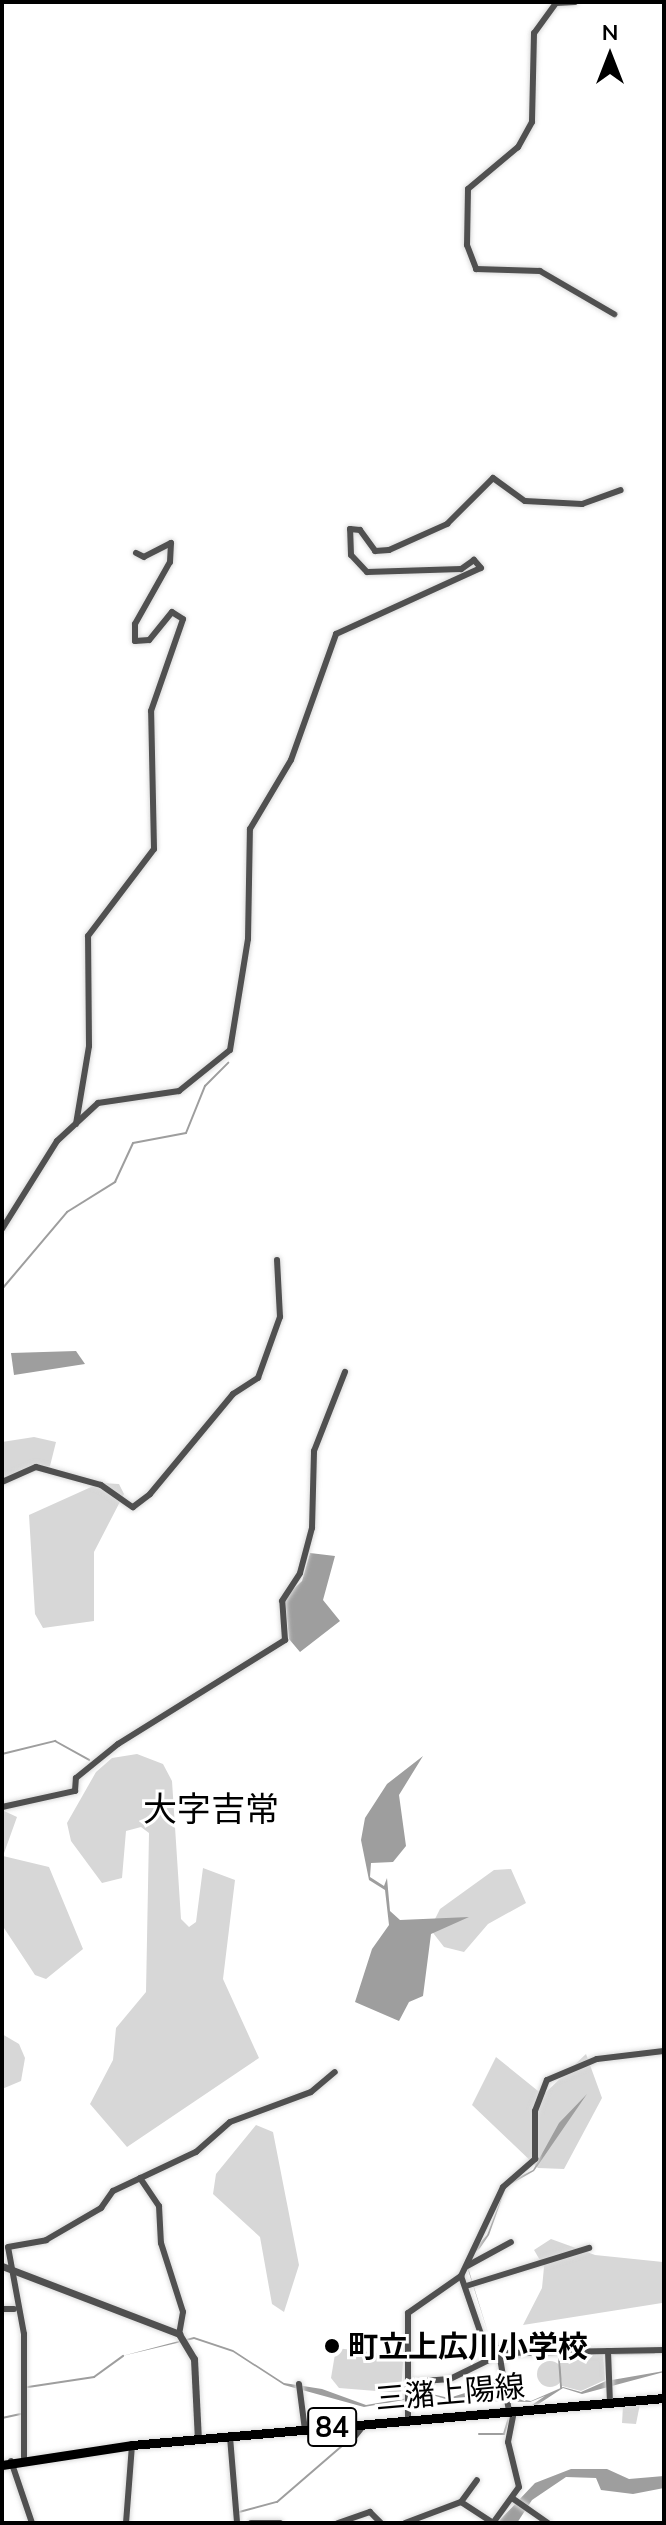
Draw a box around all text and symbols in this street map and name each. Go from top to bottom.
north arrow [570,16,650,96]
text: N [602,18,618,46]
district label: 大字吉常 [143,1789,279,1829]
place label: 町立上広川小学校 [348,2328,588,2364]
marker: 町立上広川小学校 [323,2337,341,2355]
street label: 三潴上陽線 [374,2368,526,2416]
road number: 84 [306,2403,358,2451]

